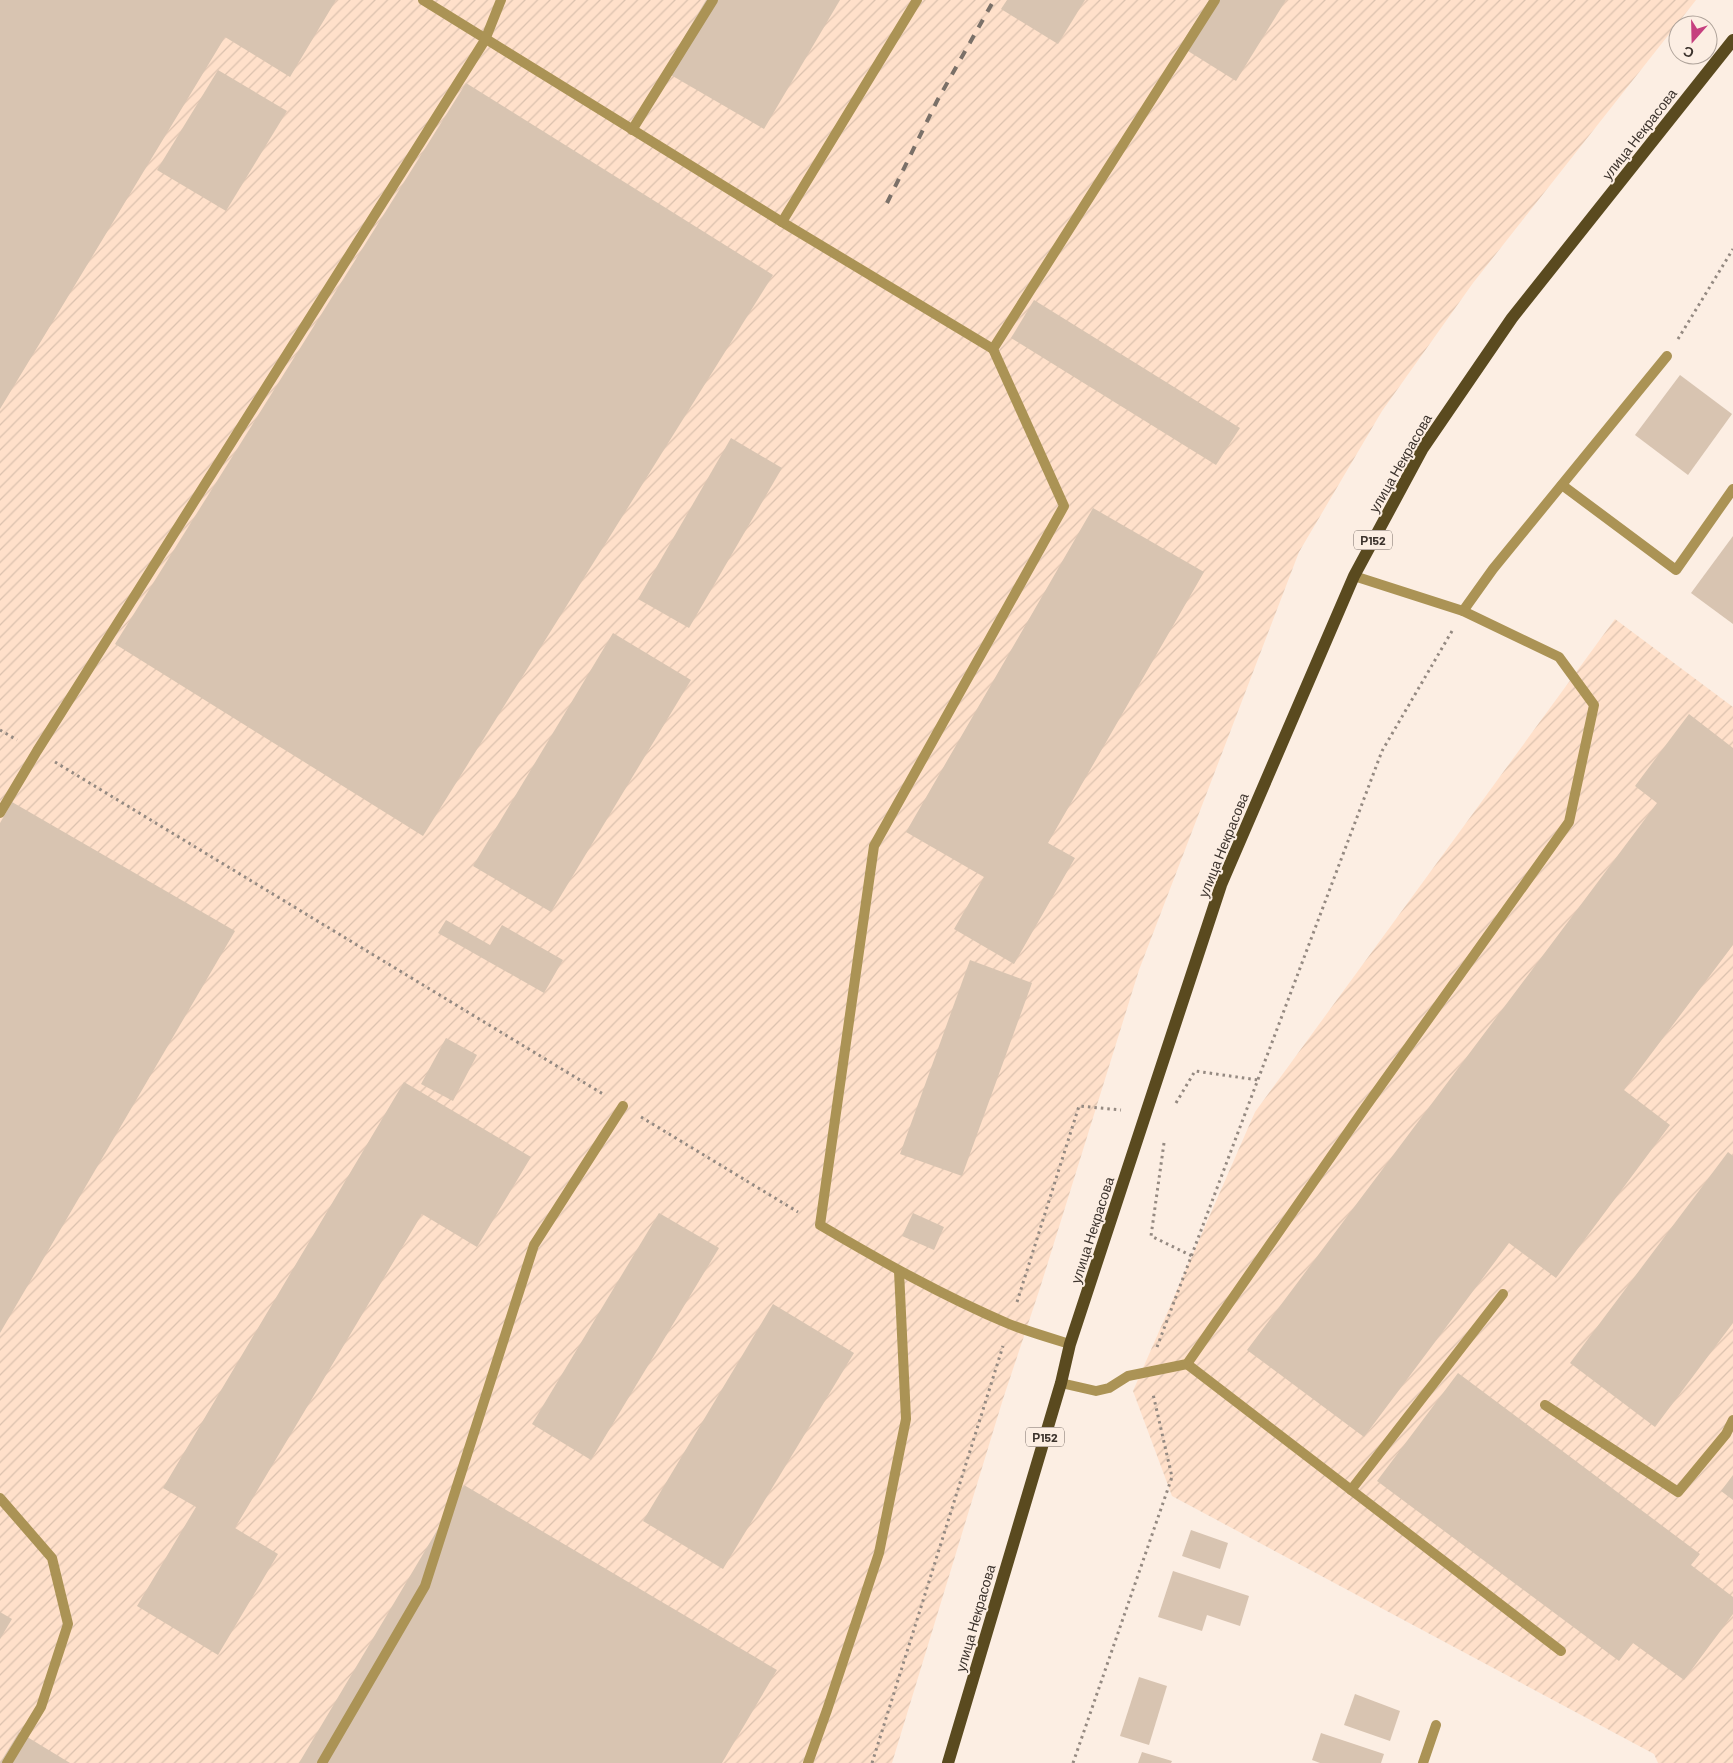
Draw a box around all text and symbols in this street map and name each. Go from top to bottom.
north arrow [1668,15,1718,65]
text: С [1681,43,1696,62]
street label: улица Некрасова [1598,85,1680,183]
street label: улица Некрасова [1365,411,1435,515]
road number: Р152 [1354,530,1392,550]
street label: улица Некрасова [1194,790,1252,900]
street label: улица Некрасова [1067,1174,1117,1285]
road number: Р152 [1026,1428,1064,1446]
street label: улица Некрасова [952,1562,999,1674]

